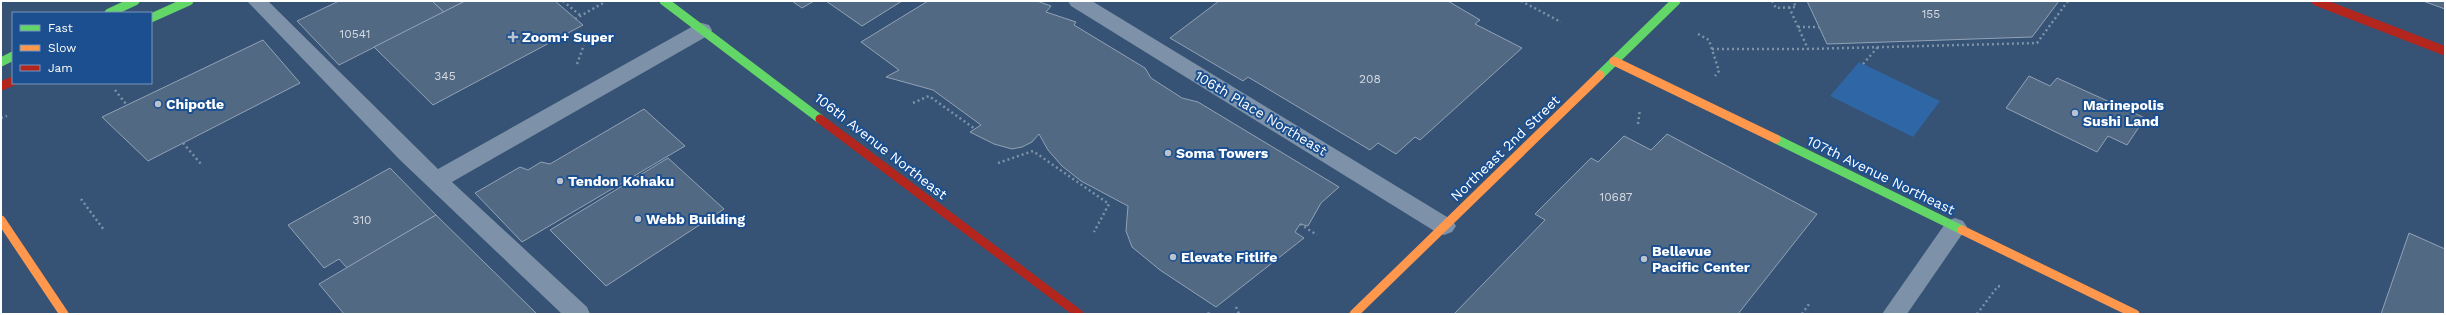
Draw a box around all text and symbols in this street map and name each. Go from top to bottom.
house number: 155 [1922,7,1940,21]
legend [12,12,152,84]
text: Fast [48,21,73,35]
house number: 10541 [340,27,370,41]
place label: Zoom+ Super [522,29,614,45]
marker: Zoom+ Super [507,31,519,43]
text: Slow [48,41,76,55]
text: Jam [48,61,73,75]
street label: 106th Place Northeast [1192,67,1330,159]
house number: 345 [434,69,456,83]
house number: 208 [1359,72,1381,86]
street label: 106th Avenue Northeast [812,89,950,203]
street label: Northeast 2nd Street [1447,92,1563,204]
place label: Chipotle [166,96,224,112]
place label: Marinepolis Sushi Land [2083,97,2165,129]
marker: Chipotle [153,99,163,109]
marker: Marinepolis Sushi Land [2070,108,2080,118]
street label: 107th Avenue Northeast [1805,132,1958,218]
place label: Soma Towers [1176,145,1269,161]
marker: Soma Towers [1163,148,1173,158]
place label: Tendon Kohaku [568,173,674,189]
marker: Tendon Kohaku [555,176,565,186]
house number: 10687 [1599,190,1633,204]
place label: Webb Building [646,211,745,227]
house number: 310 [352,213,372,227]
marker: Webb Building [633,214,643,224]
place label: Bellevue Pacific Center [1652,243,1750,275]
place label: Elevate Fitlife [1181,249,1277,265]
marker: Elevate Fitlife [1168,252,1178,262]
marker: Bellevue Pacific Center [1639,254,1649,264]

